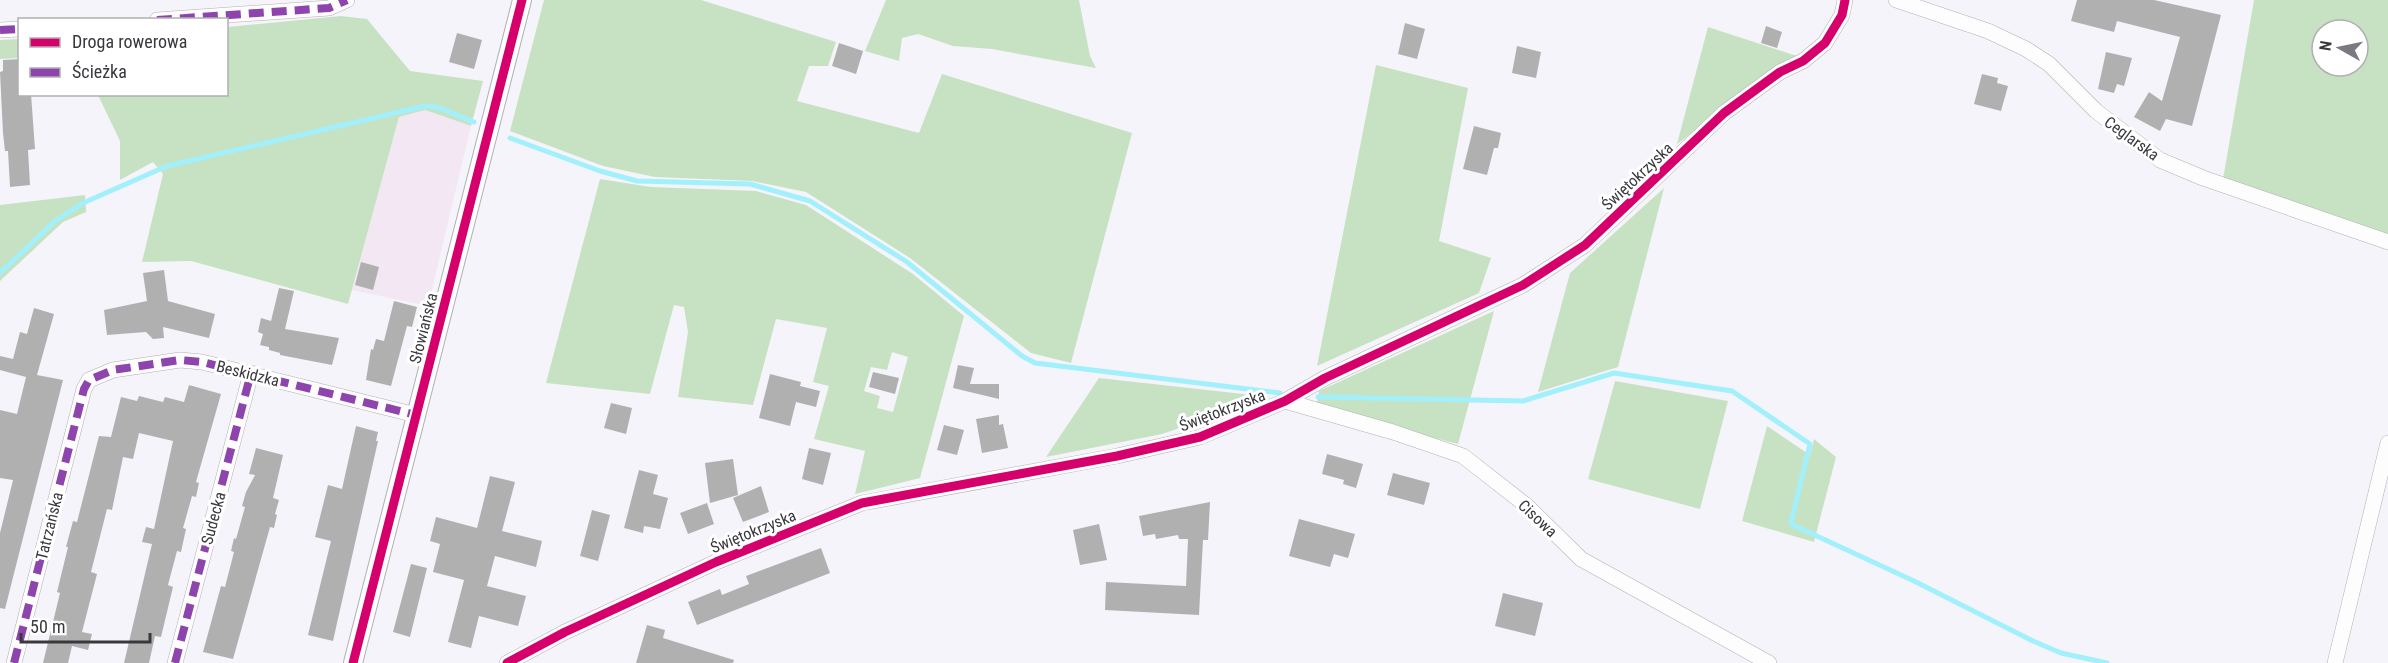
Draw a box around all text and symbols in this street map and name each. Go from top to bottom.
legend [18,18,228,96]
north arrow [2310,18,2370,78]
text: Droga rowerowa [72,31,187,52]
text: N [2316,39,2336,52]
text: Ścieżka [72,61,127,82]
street label: Ceglarska [2101,112,2163,165]
street label: Świętokrzyska [1598,139,1677,214]
street label: Słowiańska [406,291,441,365]
street label: Beskidzka [214,356,281,390]
street label: Świętokrzyska [1177,385,1268,436]
street label: Tatrzańska [32,490,67,562]
street label: Sudecka [197,490,230,547]
street label: Cisowa [1514,496,1561,541]
street label: Świętokrzyska [708,506,799,557]
scale bar [21,606,150,644]
text: 50 m [30,616,65,637]

